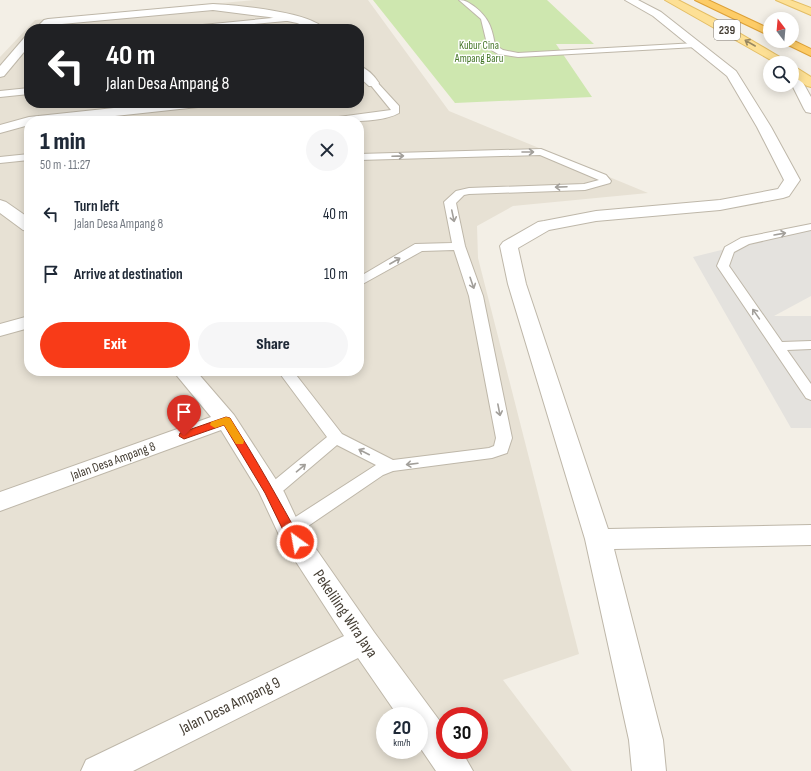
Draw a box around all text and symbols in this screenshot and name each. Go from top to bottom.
north arrow [763,12,799,48]
map controls [763,12,799,92]
road number: 239 [714,20,740,40]
text: 40 m [106,39,155,72]
park label: Kubur Cina Ampang Baru [454,39,504,65]
one-way arrow [744,39,756,47]
icon: left [40,40,92,92]
button: search [763,56,799,92]
text: Jalan Desa Ampang 8 [106,73,229,94]
text: 1 min [40,127,86,156]
button: close [306,129,348,171]
one-way arrow [521,148,534,156]
one-way arrow [391,152,404,159]
text: 50 m · 11:27 [40,157,90,173]
one-way arrow [555,184,568,191]
text: Turn left [74,197,119,216]
icon: left [40,203,62,225]
text: 40 m [323,205,348,224]
one-way arrow [450,209,458,222]
text: Jalan Desa Ampang 8 [74,216,163,232]
one-way arrow [773,230,786,238]
one-way arrow [389,257,401,265]
icon: arrive [40,263,62,285]
text: Arrive at destination [74,265,183,284]
text: 10 m [324,265,348,284]
one-way arrow [469,277,476,290]
one-way arrow [752,309,760,320]
button: Exit [40,322,190,368]
button: Share [198,322,348,368]
pin [167,395,201,436]
icon: arrive [173,401,195,423]
one-way arrow [495,403,503,416]
street label: Jalan Desa Ampang 8 [67,438,158,484]
one-way arrow [358,448,370,455]
one-way arrow [406,460,419,468]
one-way arrow [295,463,306,472]
position arrow [276,521,318,563]
street label: Pekeliling Wira Jaya [309,567,381,661]
street label: Jalan Desa Ampang 9 [176,673,283,739]
speed limit sign: 30 [436,707,488,759]
text: 20 [393,716,411,740]
text: km/h [393,737,411,749]

